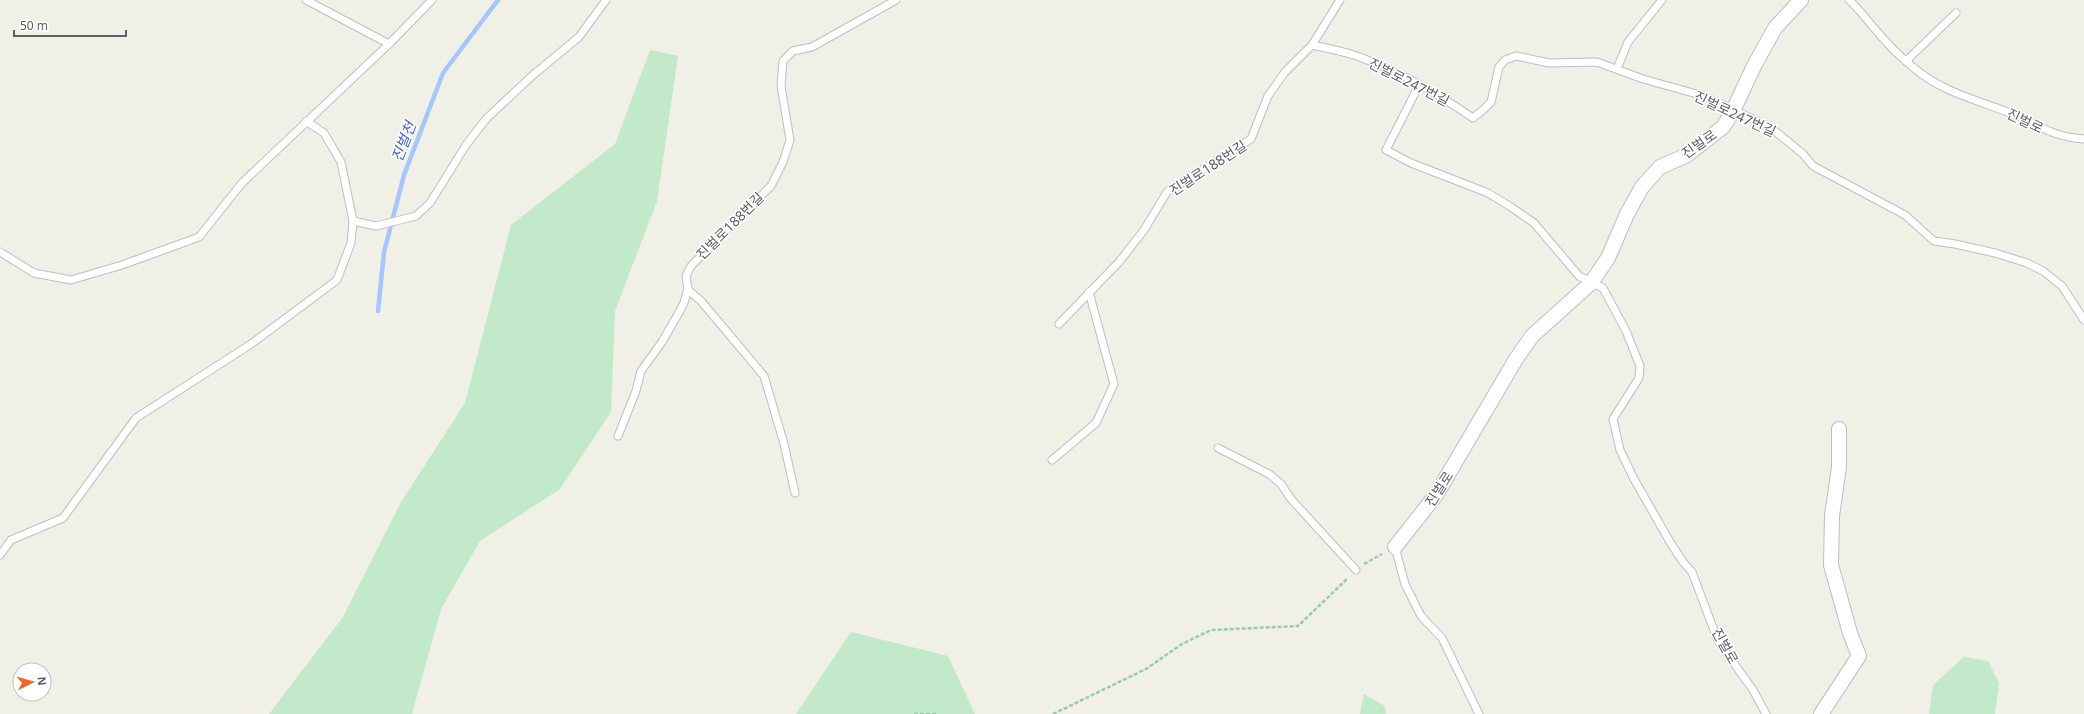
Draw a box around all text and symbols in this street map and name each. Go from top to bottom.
scale bar [14,12,126,38]
text: 50 m [20,17,48,34]
street label: 진벌로247번길 [1366,53,1453,110]
street label: 진벌로247번길 [1691,86,1779,141]
street label: 진벌로 [2004,104,2047,137]
water label: 진벌천 [386,117,421,165]
street label: 진벌로 [1677,125,1720,162]
street label: 진벌로188번길 [1165,136,1250,200]
street label: 진벌로188번길 [692,188,768,264]
street label: 진벌로 [1420,467,1457,510]
street label: 진벌로 [1708,624,1743,667]
north arrow [12,662,52,702]
text: N [35,676,50,686]

